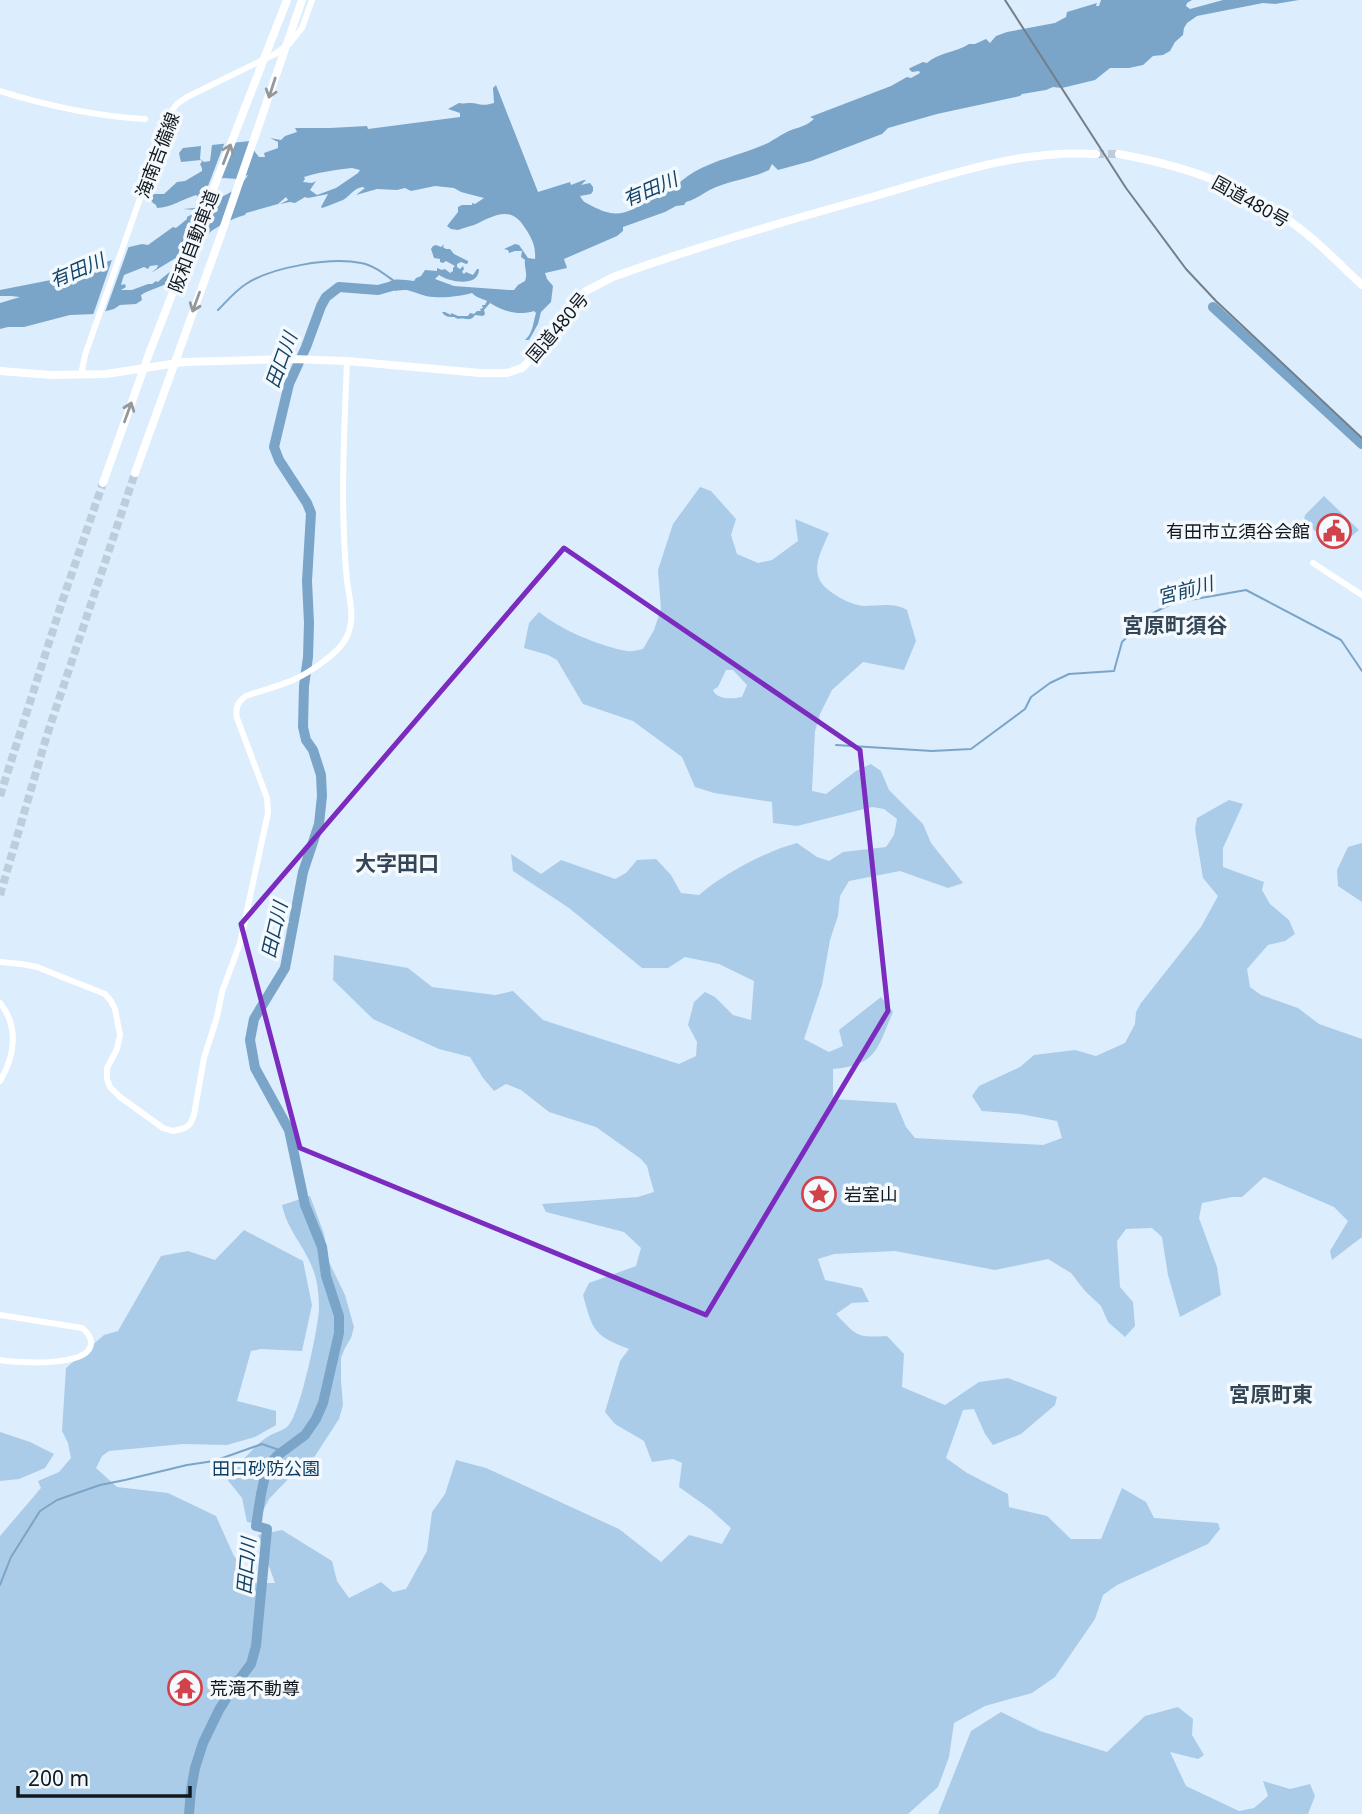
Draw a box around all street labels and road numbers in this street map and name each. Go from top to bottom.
street label: 海南吉備線 [130,109,184,201]
street label: 国道480号 [1208,170,1294,232]
street label: 阪和自動車道 [162,186,224,296]
street label: 国道480号 [521,287,593,367]

